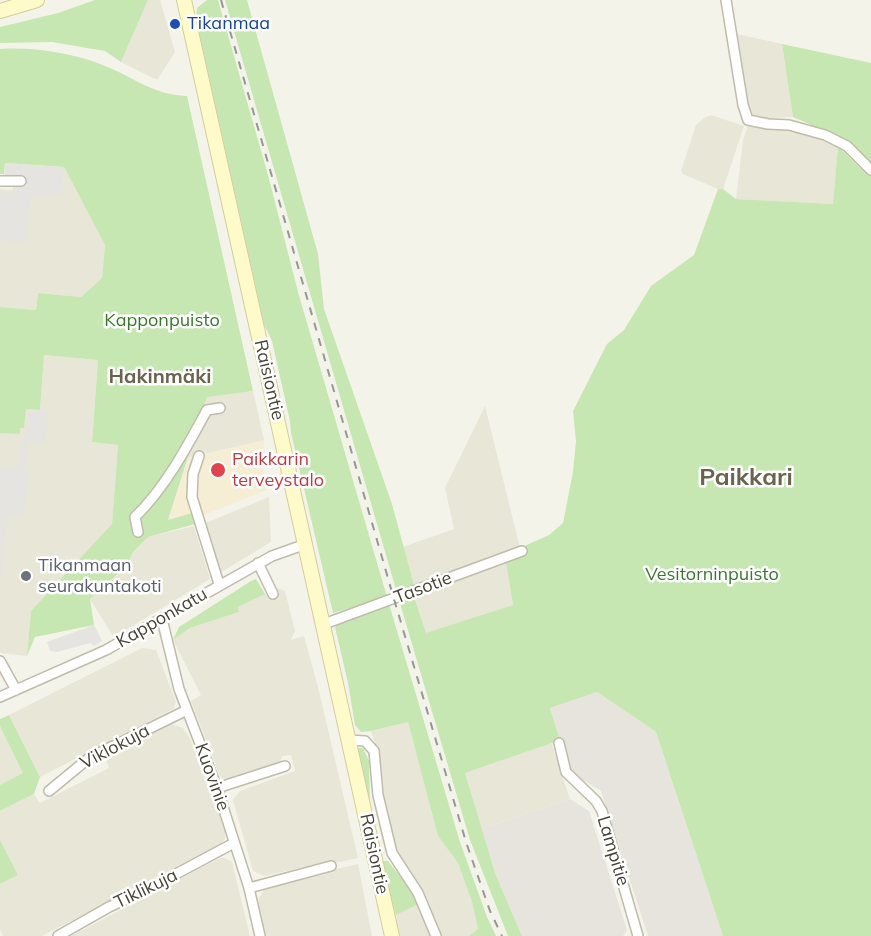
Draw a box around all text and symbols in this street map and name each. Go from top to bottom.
place label: Tikanmaa [187,13,270,35]
marker: Tikanmaa [168,17,182,31]
park label: Kapponpuisto [104,310,220,332]
street label: Raisiontie [249,338,289,422]
district label: Hakinmäki [109,365,211,389]
place label: Paikkarin terveystalo [232,449,324,492]
marker: Paikkarin terveystalo [209,461,227,479]
district label: Paikkari [699,464,793,492]
place label: Tikanmaan seurakuntakoti [38,555,161,598]
park label: Vesitorninpuisto [645,564,779,586]
street label: Tasotie [391,567,455,609]
marker: Tikanmaan seurakuntakoti [19,569,33,583]
street label: Kapponkatu [113,583,211,653]
street label: Viklokuja [77,720,153,774]
street label: Kuovinie [190,740,234,814]
street label: Raisiontie [355,812,393,896]
street label: Lampitie [592,813,634,889]
street label: Tiklikuja [111,864,181,914]

